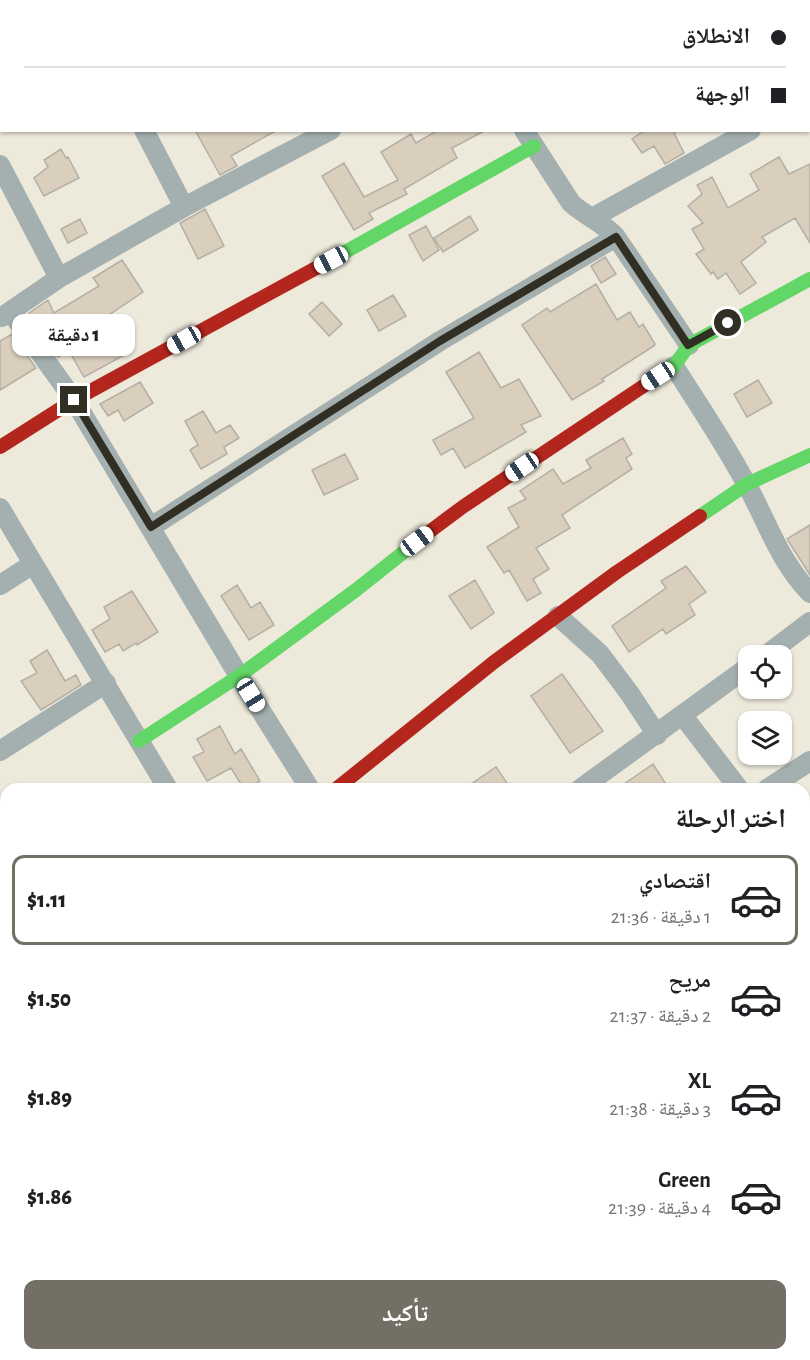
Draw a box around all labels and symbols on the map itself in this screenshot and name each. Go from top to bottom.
car [311,244,351,276]
route start [714,309,741,336]
callout: 1 دقيقة [13,313,136,355]
car [164,323,204,357]
car [638,359,678,393]
route end [60,386,87,413]
car [502,449,542,485]
car [397,523,437,559]
car [234,675,268,715]

